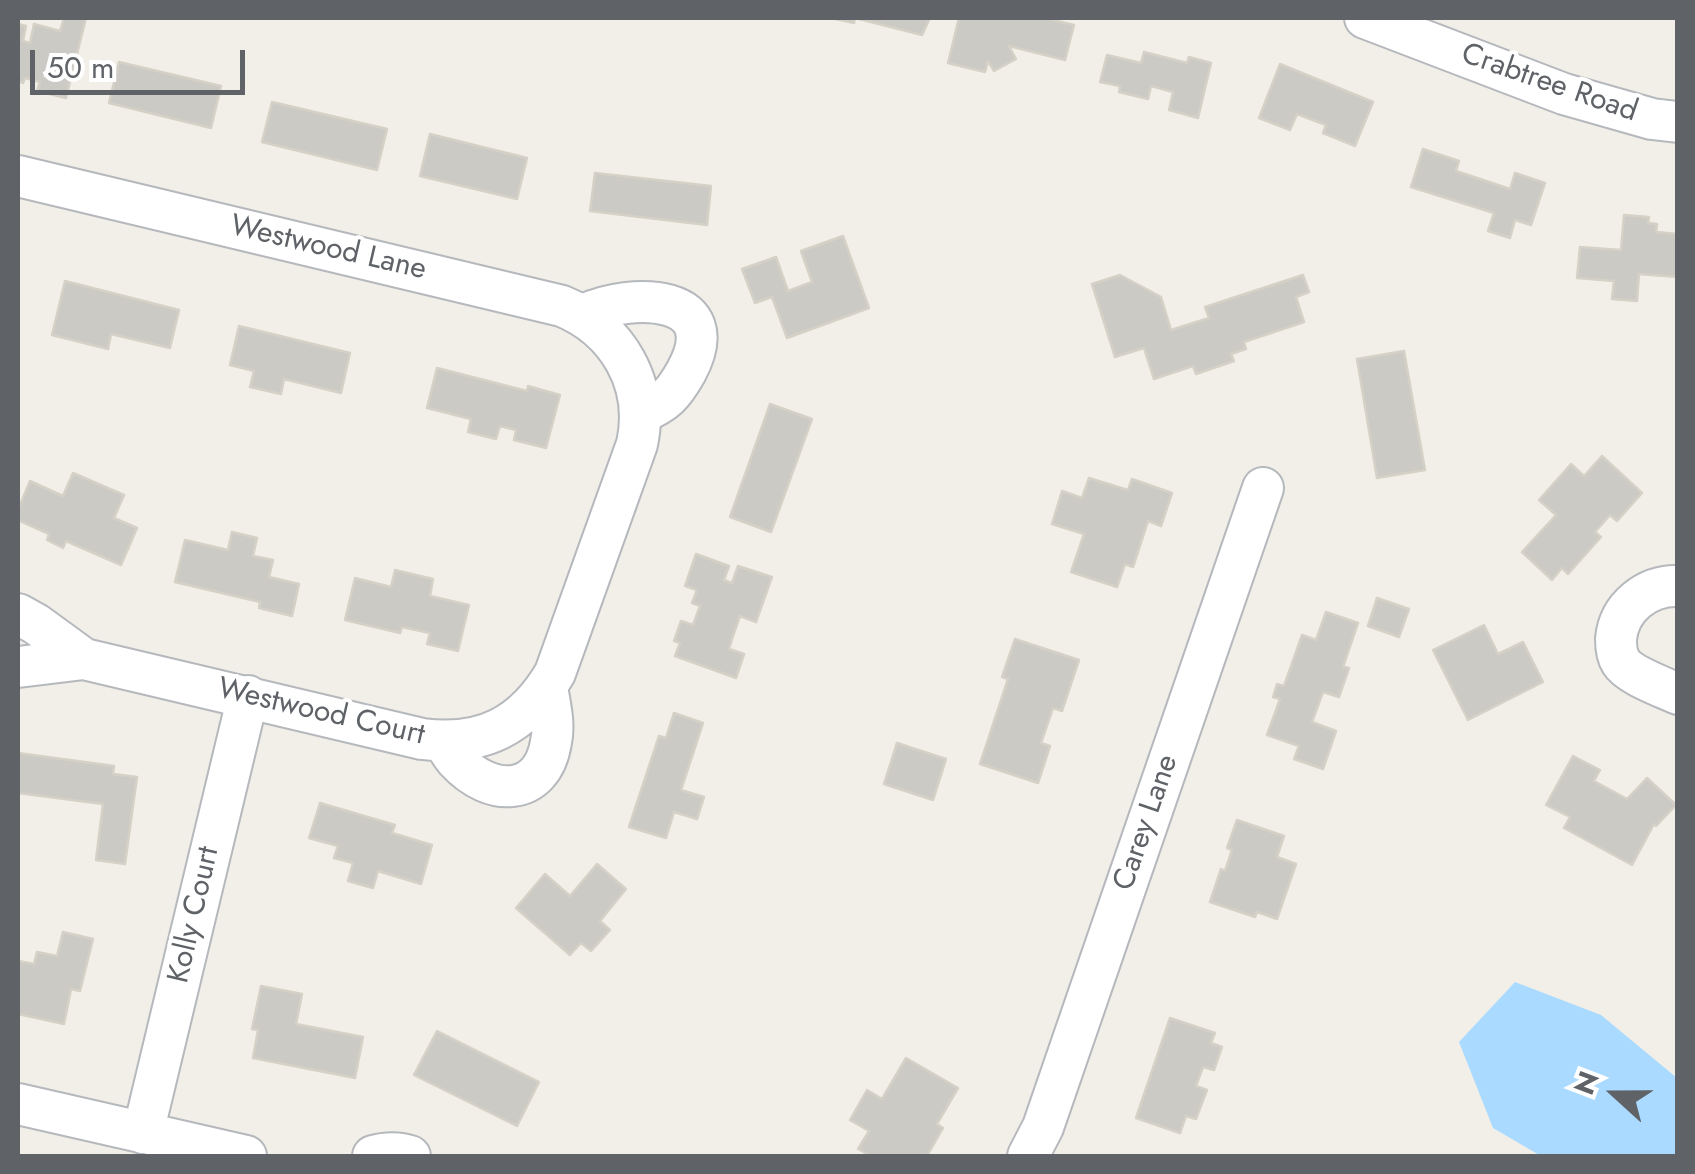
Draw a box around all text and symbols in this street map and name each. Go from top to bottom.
scale bar [35,30,250,92]
street label: Crabtree Road [1456,37,1642,131]
text: 50 m [47,46,114,89]
street label: Westwood Lane [227,209,429,289]
street label: Westwood Court [214,672,428,754]
street label: Carey Lane [1107,750,1187,896]
street label: Kolly Court [162,843,228,987]
north arrow [1565,1044,1665,1144]
text: N [1563,1065,1610,1101]

